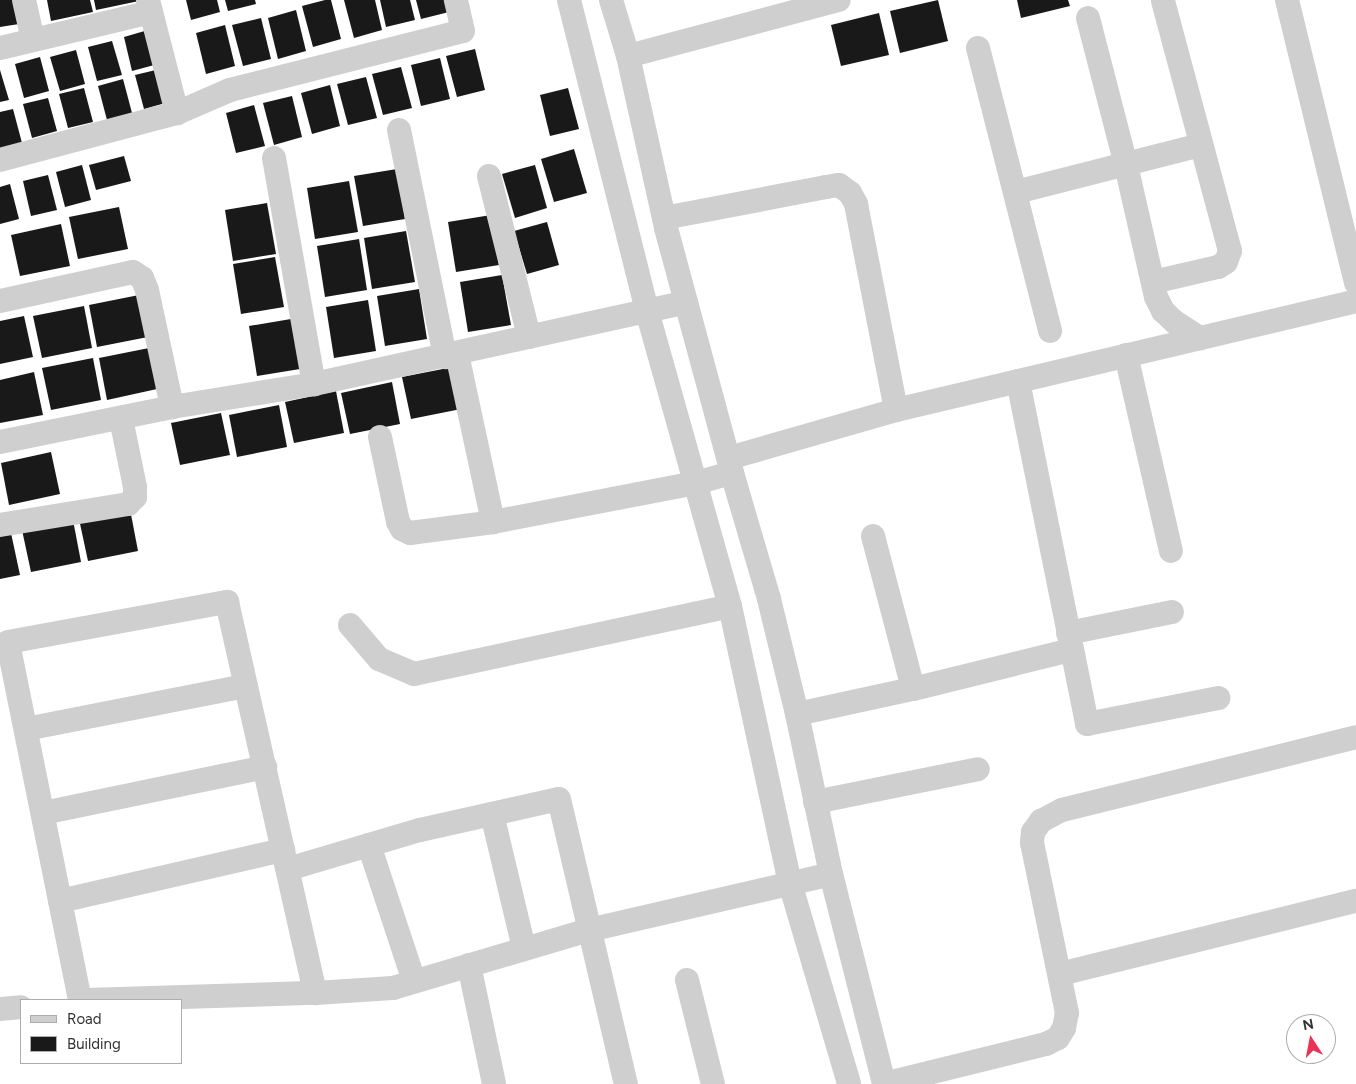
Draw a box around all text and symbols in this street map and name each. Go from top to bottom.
legend [20,999,182,1064]
text: Road [67,1010,102,1028]
north arrow [1286,1014,1336,1064]
text: N [1301,1015,1315,1034]
text: Building [67,1035,121,1053]

